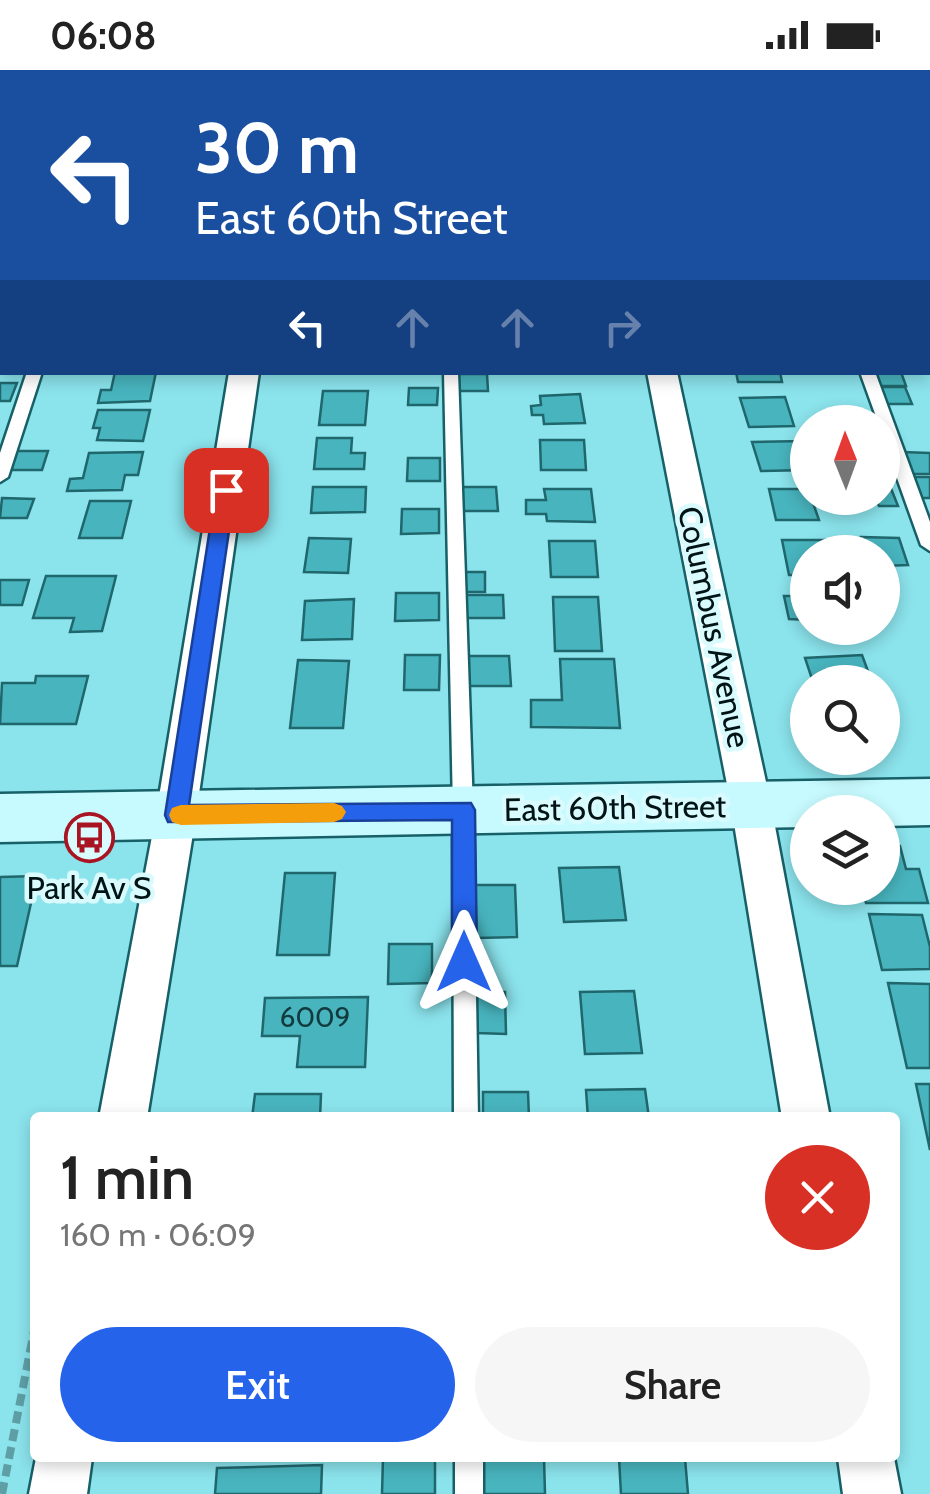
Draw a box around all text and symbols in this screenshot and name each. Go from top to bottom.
text: 06:08 [50,12,156,59]
text: 30 m [195,105,359,191]
icon: left [30,110,160,240]
text: East 60th Street [195,191,508,245]
icon: left [280,300,335,355]
icon: ahead [385,300,440,355]
icon: ahead [490,300,545,355]
icon: right [595,300,650,355]
north arrow [790,405,900,515]
map controls [790,405,900,905]
pin [184,448,269,533]
icon: arrive [199,463,254,518]
street label: Columbus Avenue [670,503,759,751]
button: sound [790,535,900,645]
button: search [790,665,900,775]
street label: East 60th Street [503,786,727,829]
button: layers [790,795,900,905]
bus stop icon: Park Av S [63,812,115,864]
place label: Park Av S [26,868,152,907]
position arrow [412,910,516,1014]
house number: 6009 [280,1000,350,1034]
text: 1 min [60,1141,194,1214]
button: close [765,1145,870,1250]
text: 160 m · 06:09 [60,1215,256,1254]
button: Exit [60,1327,455,1442]
button: Share [475,1327,870,1442]

